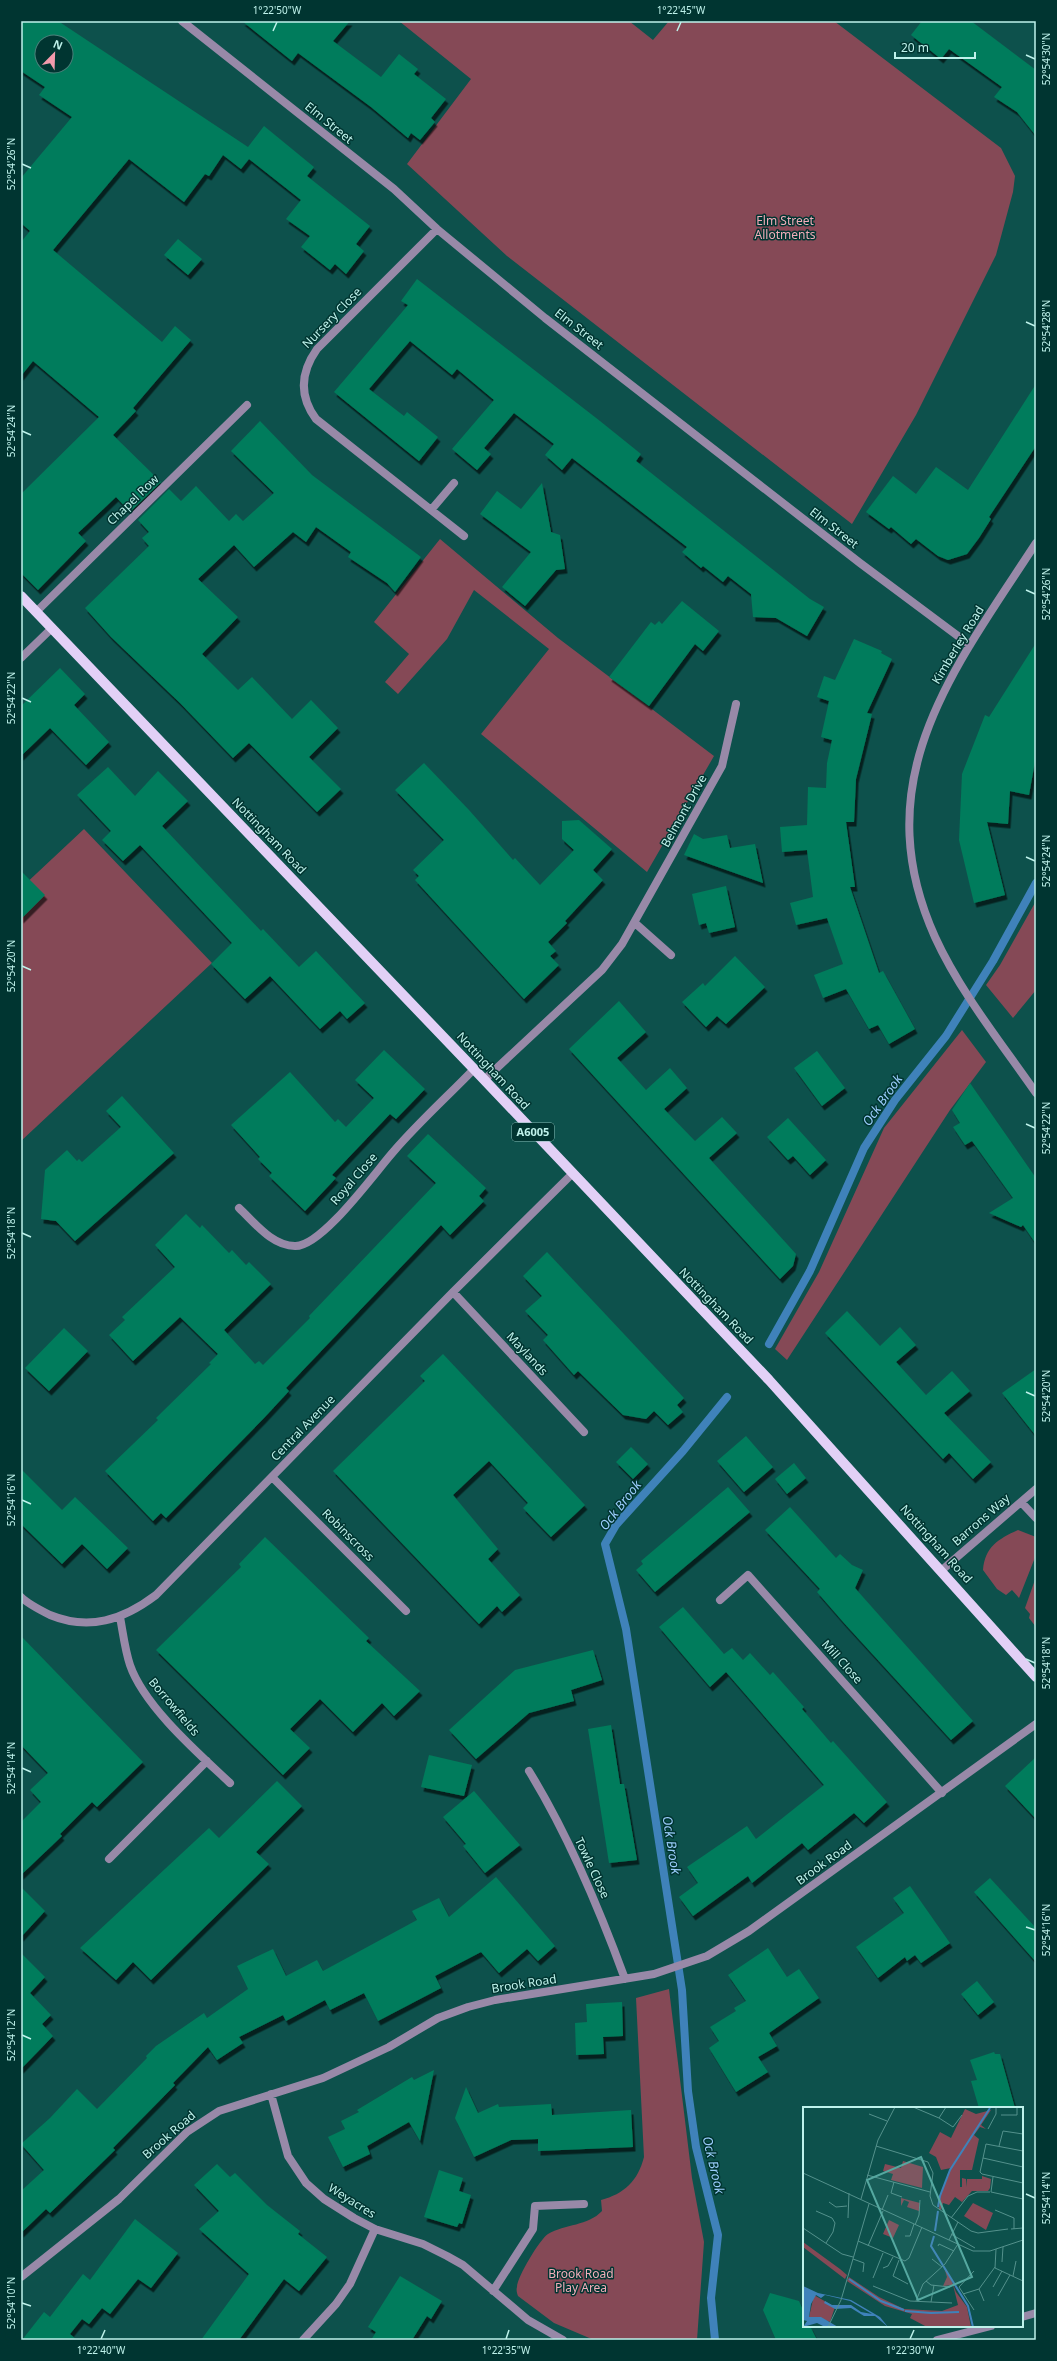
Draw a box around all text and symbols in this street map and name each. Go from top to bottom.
text: 1°22'50"W [253,3,302,17]
text: 1°22'45"W [657,3,706,17]
text: 52°54'30"N [1039,33,1053,85]
north arrow [34,34,74,74]
scale bar [895,34,975,60]
text: N [51,36,65,53]
text: 20 m [901,39,929,56]
street label: Elm Street [302,98,358,148]
text: 52°54'26"N [4,138,18,190]
park label: Elm Street Allotments [755,212,816,243]
street label: Nursery Close [298,283,365,352]
text: 52°54'28"N [1039,300,1053,352]
street label: Elm Street [551,304,608,353]
text: 52°54'24"N [4,405,18,457]
street label: Chapel Row [103,470,163,529]
street label: Elm Street [806,503,863,552]
text: 52°54'26"N [1039,568,1053,620]
street label: Kimberley Road [927,602,988,687]
text: 52°54'22"N [4,672,18,724]
street label: Belmont Drive [657,771,711,850]
street label: Nottingham Road [228,794,310,878]
text: 52°54'24"N [1039,835,1053,887]
text: 52°54'20"N [4,940,18,992]
street label: Nottingham Road [453,1028,534,1113]
water label: Ock Brook [858,1070,907,1129]
text: 52°54'22"N [1039,1102,1053,1154]
road number: A6005 [512,1123,554,1141]
street label: Royal Close [326,1149,381,1208]
text: 52°54'18"N [4,1207,18,1259]
street label: Nottingham Road [675,1264,757,1348]
street label: Maylands [503,1328,552,1379]
text: 52°54'20"N [1039,1370,1053,1422]
street label: Central Avenue [267,1391,339,1464]
text: 52°54'16"N [4,1474,18,1526]
water label: Ock Brook [595,1476,646,1534]
street label: Barrons Way [948,1489,1014,1550]
street label: Nottingham Road [897,1501,976,1587]
street label: Robinscross [318,1505,378,1565]
street label: Mill Close [818,1636,867,1687]
text: 52°54'18"N [1039,1637,1053,1689]
street label: Borrowfields [145,1674,204,1740]
text: 52°54'14"N [4,1742,18,1794]
water label: Ock Brook [659,1815,686,1876]
street label: Towle Close [571,1834,614,1901]
street label: Brook Road [792,1836,855,1889]
text: 52°54'16"N [1039,1904,1053,1956]
street label: Brook Road [490,1970,558,1997]
text: 52°54'12"N [4,2009,18,2061]
street label: Brook Road [138,2107,199,2162]
inset map [803,2107,1023,2327]
water label: Ock Brook [699,2134,730,2196]
text: 52°54'14"N [1039,2172,1053,2224]
street label: Weyacres [325,2179,380,2222]
park label: Brook Road Play Area [548,2265,614,2296]
text: 52°54'10"N [4,2277,18,2329]
text: 1°22'40"W [77,2343,126,2357]
text: 1°22'35"W [482,2343,531,2357]
text: 1°22'30"W [886,2343,935,2357]

